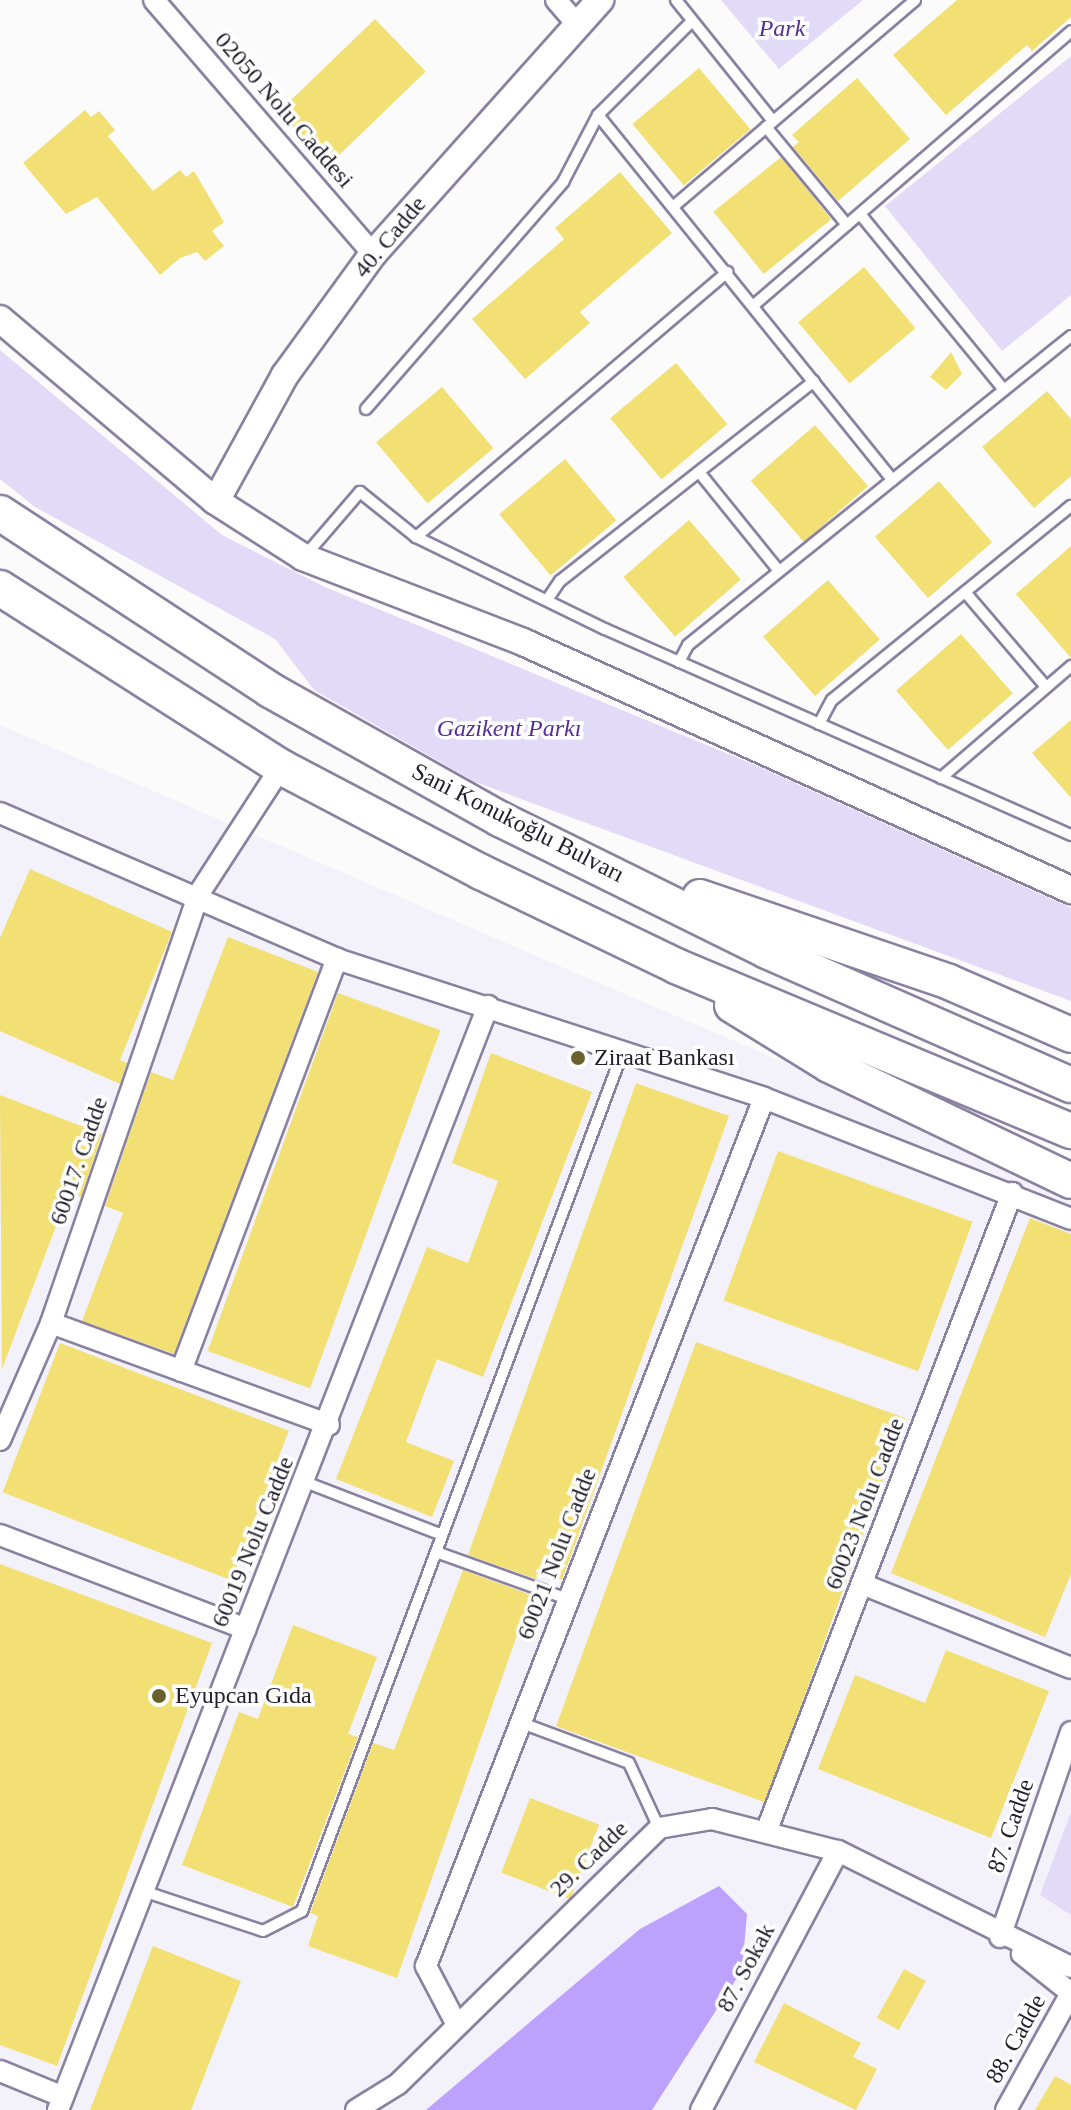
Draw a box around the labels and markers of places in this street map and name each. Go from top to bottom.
place label: Ziraat Bankası [594,1044,735,1072]
marker: Ziraat Bankası [569,1049,587,1067]
place label: Eyupcan Gıda [175,1682,312,1710]
marker: Eyupcan Gıda [150,1687,168,1705]

